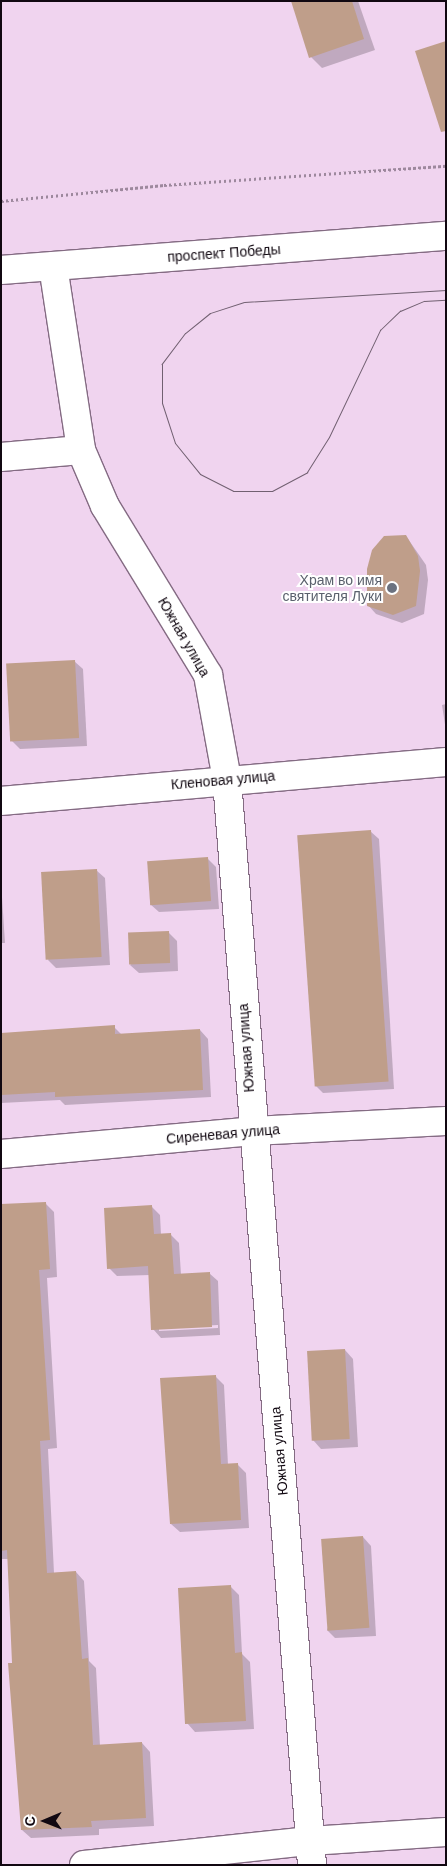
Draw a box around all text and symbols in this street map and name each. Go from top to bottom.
street label: проспект Победы [167,241,281,265]
place label: Храм во имя святителя Луки [282,572,382,604]
marker: Храм во имя святителя Луки [386,582,398,594]
street label: Южная улица [154,594,214,680]
street label: Кленовая улица [170,767,276,793]
street label: Южная улица [235,1003,257,1093]
street label: Сиреневая улица [165,1121,281,1147]
street label: Южная улица [267,1406,291,1496]
north arrow [20,1796,70,1846]
text: С [22,1816,38,1826]

